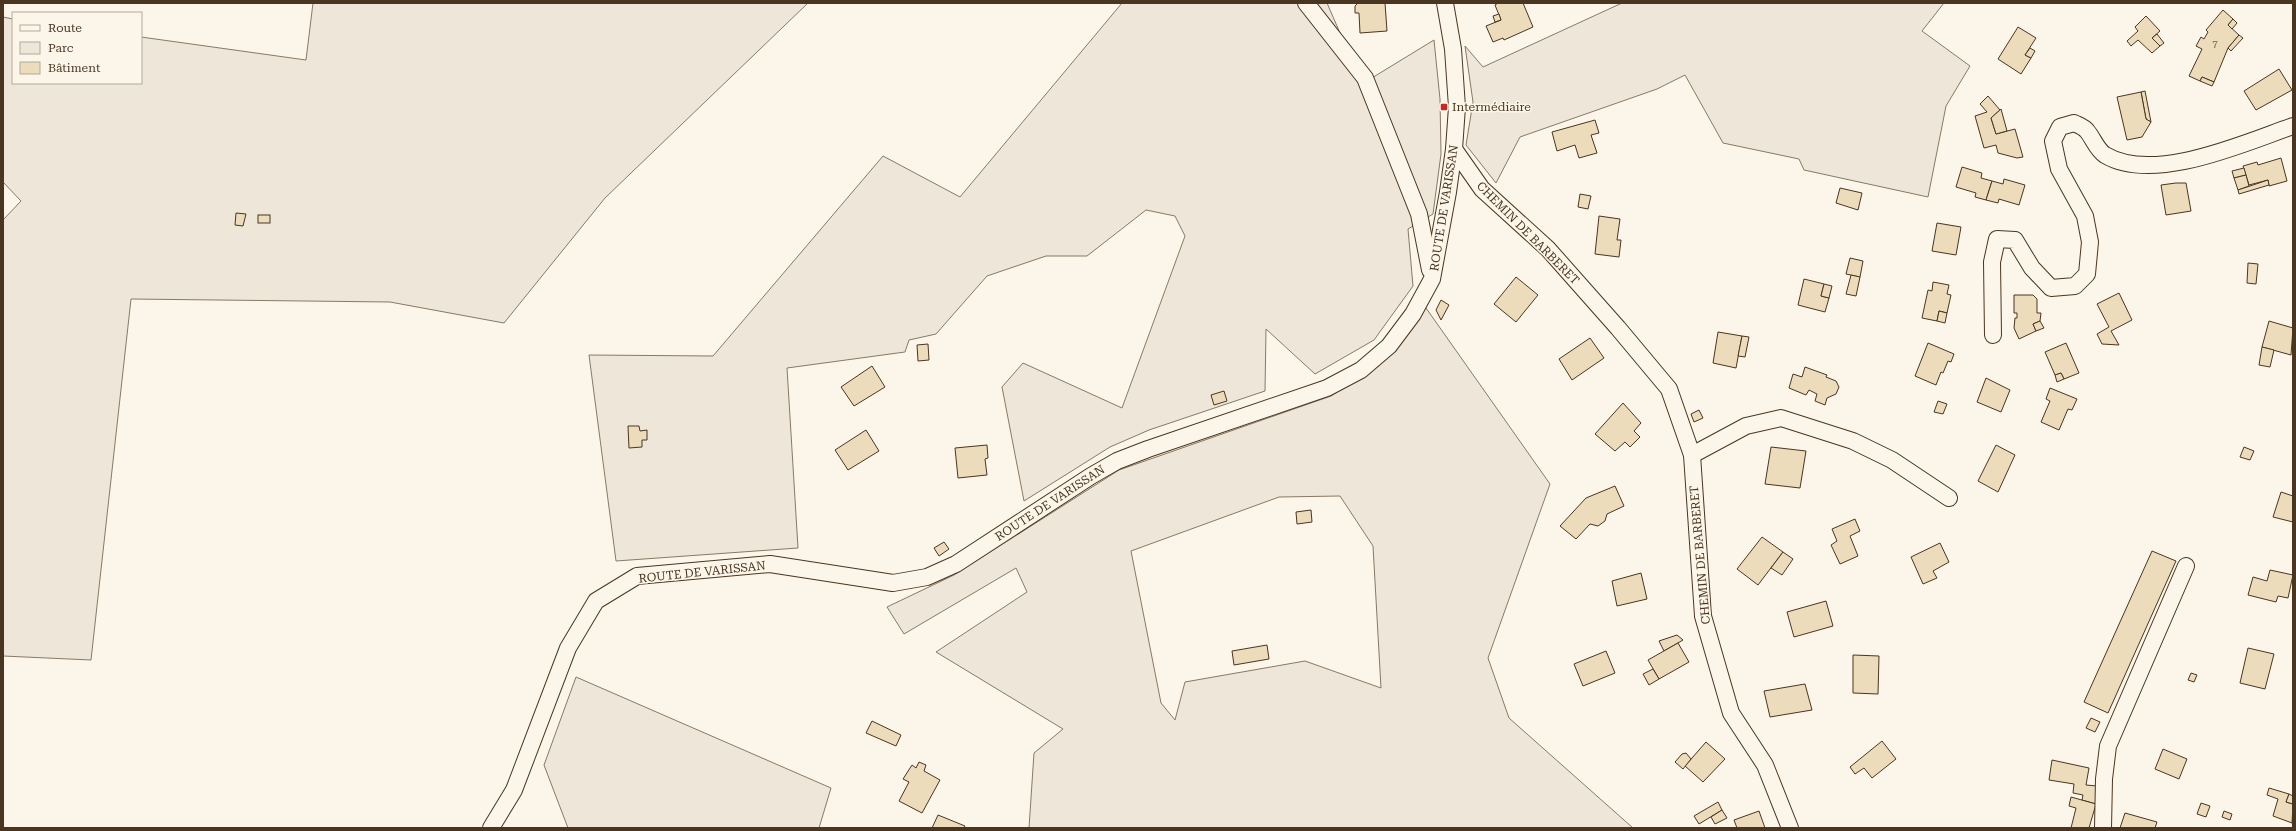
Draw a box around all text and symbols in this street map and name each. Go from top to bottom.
legend [12,12,142,84]
text: Route [48,21,82,35]
house number: 7 [2212,38,2218,49]
text: Parc [48,41,74,55]
text: Bâtiment [48,61,101,75]
place label: Intermédiaire [1452,100,1531,114]
marker: Intermédiaire [1439,102,1449,112]
street label: ROUTE DE VARISSAN [1427,143,1461,272]
street label: CHEMIN DE BARBERET [1474,179,1582,287]
street label: ROUTE DE VARISSAN [993,462,1108,544]
street label: CHEMIN DE BARBERET [1687,485,1713,625]
street label: ROUTE DE VARISSAN [638,558,767,586]

